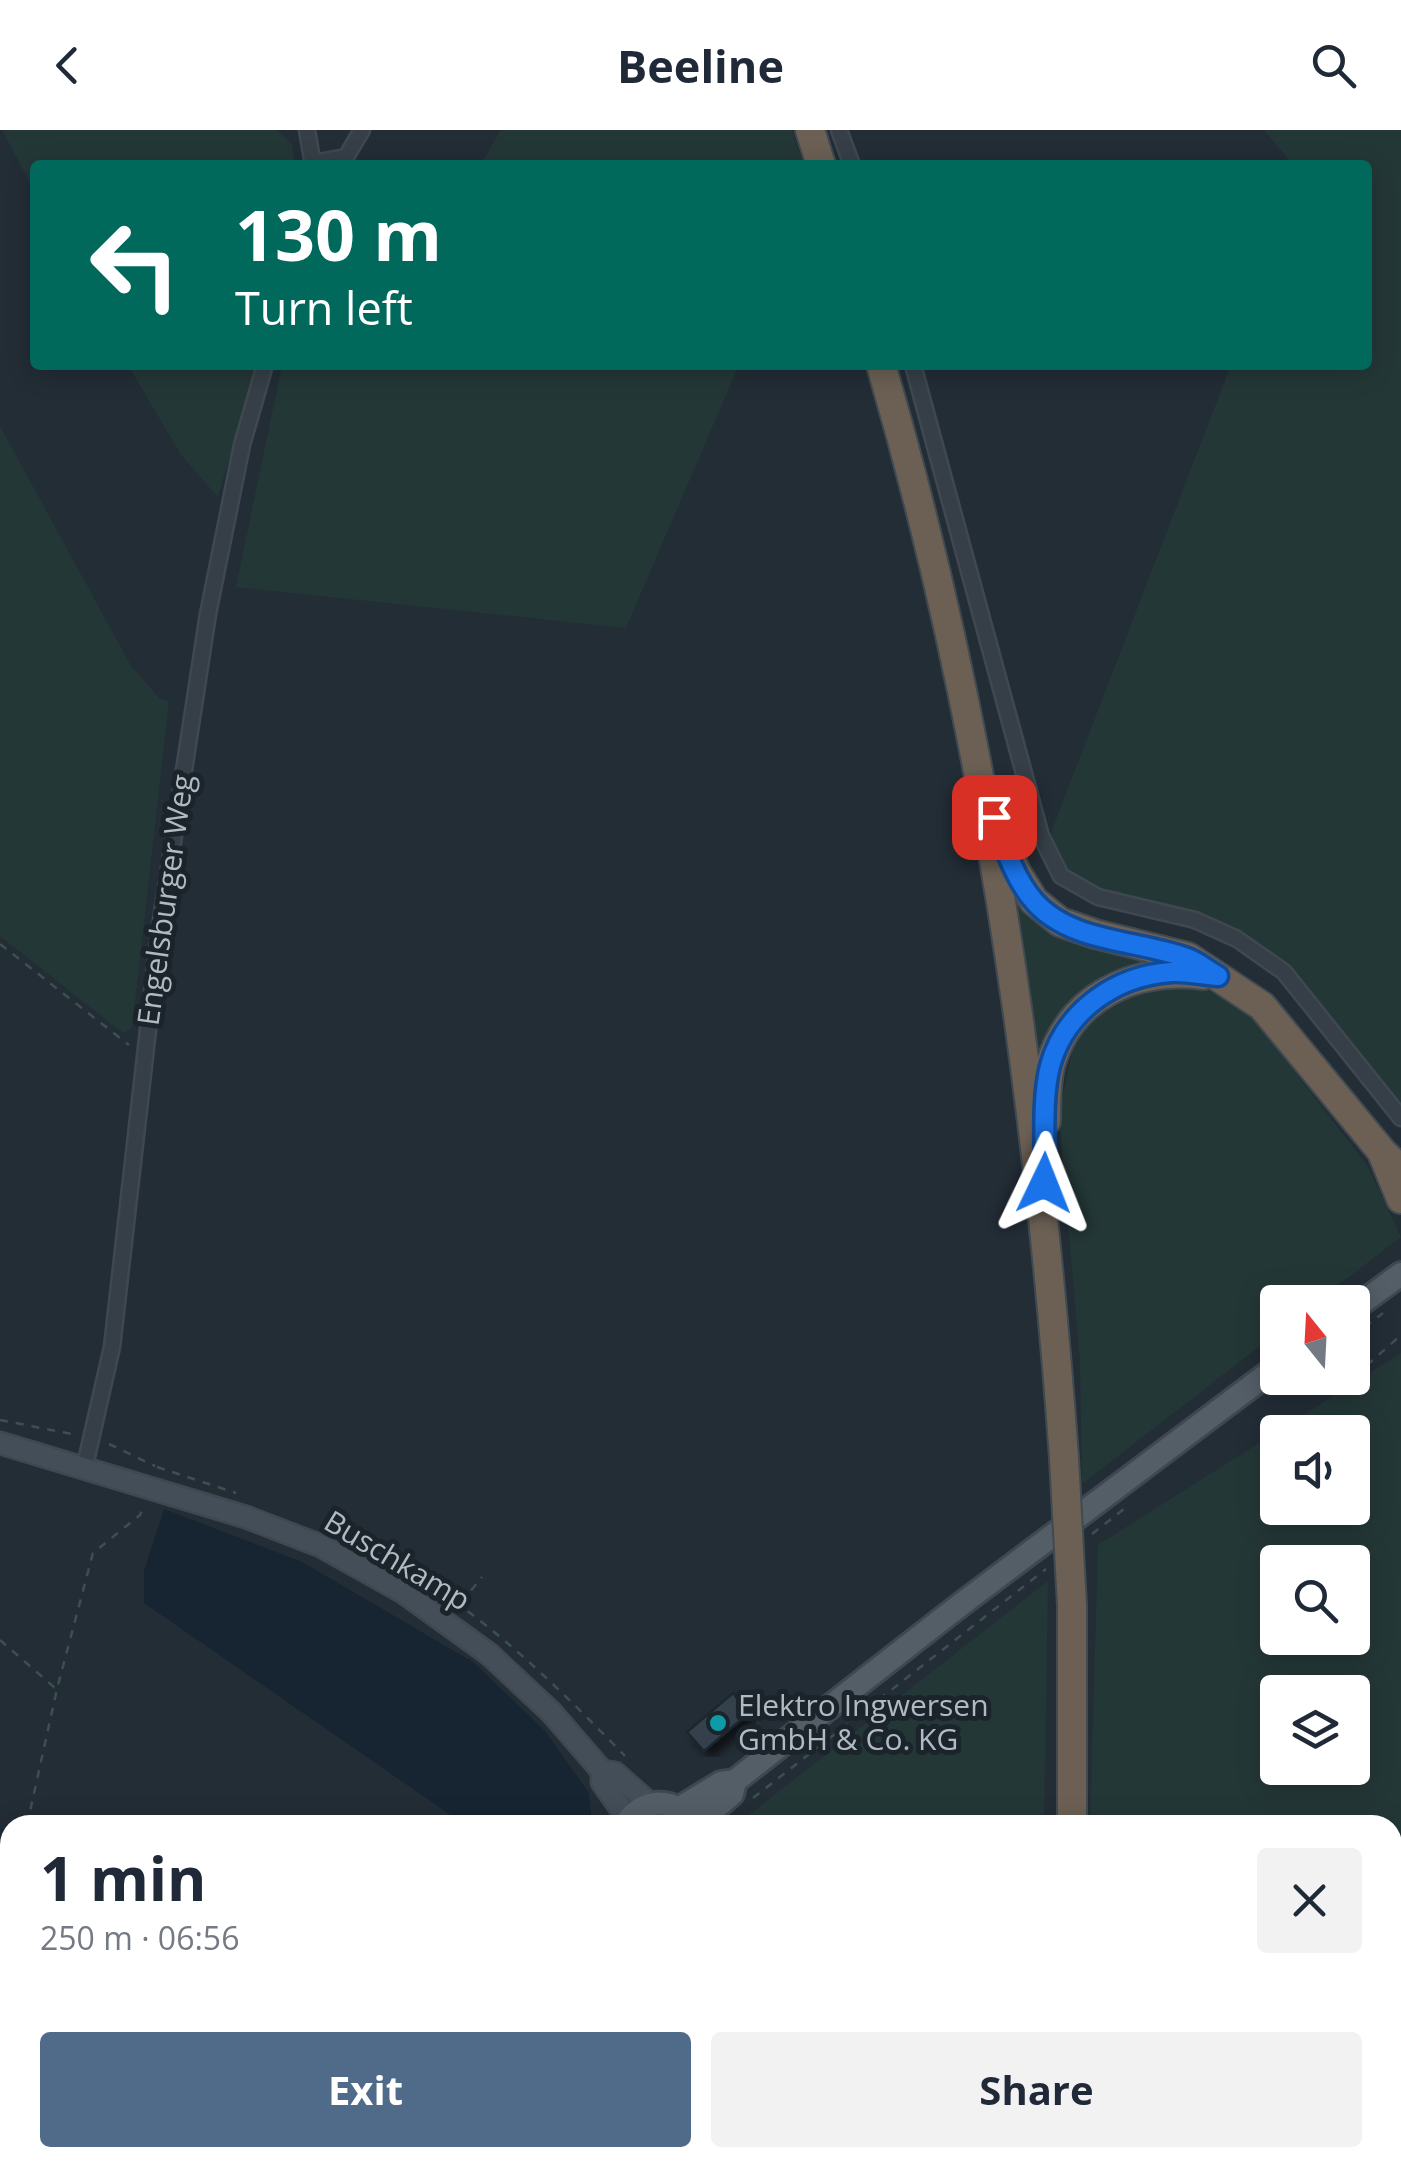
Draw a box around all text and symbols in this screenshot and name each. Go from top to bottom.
text: Beeline [617,35,784,96]
icon: back [40,38,95,93]
icon: search [1306,38,1361,93]
text: 130 m [235,186,442,282]
icon: left [70,200,200,330]
text: Turn left [235,277,413,338]
street label: Engelsburger Weg [127,772,202,1028]
pin [952,775,1037,860]
icon: arrive [967,790,1022,845]
position arrow [992,1131,1096,1235]
north arrow [1260,1285,1370,1395]
map controls [1260,1285,1370,1785]
button: sound [1260,1415,1370,1525]
street label: Buschkamp [317,1500,478,1619]
button: search [1260,1545,1370,1655]
button: layers [1260,1675,1370,1785]
place label: Elektro Ingwersen GmbH & Co. KG [738,1684,989,1759]
marker: Elektro Ingwersen GmbH & Co. KG [707,1712,729,1734]
text: 1 min [40,1837,207,1919]
button: close [1257,1848,1362,1953]
text: 250 m · 06:56 [40,1916,239,1959]
button: Exit [40,2032,691,2147]
button: Share [711,2032,1362,2147]

